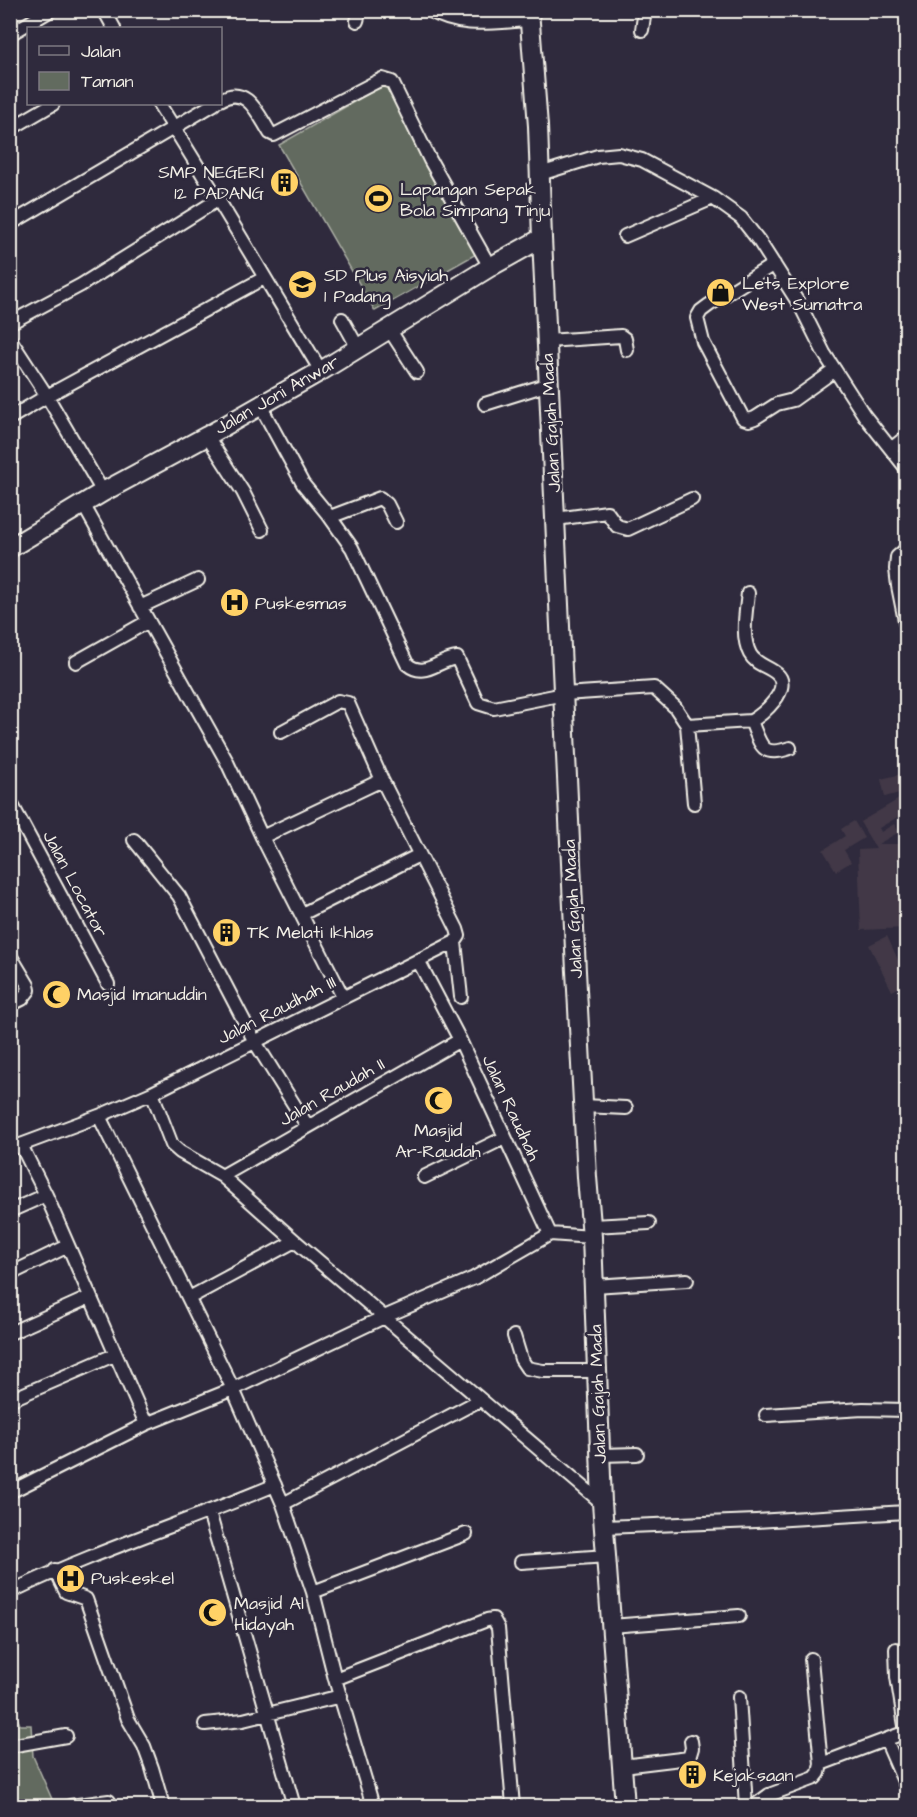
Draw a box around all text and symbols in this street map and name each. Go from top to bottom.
legend [27,27,222,105]
text: Jalan [81,39,121,64]
text: Taman [81,69,134,94]
place label: SMP NEGERI 12 PADANG [158,160,265,206]
building icon: SMP NEGERI 12 PADANG [269,166,301,198]
place label: Lapangan Sepak Bola Simpang Tinju [400,177,550,224]
sports icon: Lapangan Sepak Bola Simpang Tinju [363,183,395,215]
place label: SD Plus Aisyiah 1 Padang [324,263,448,310]
school or university icon: SD Plus Aisyiah 1 Padang [287,269,319,301]
place label: Lets Explore West Sumatra [742,271,862,317]
shop icon: Lets Explore West Sumatra [705,277,737,309]
street label: Jalan Joni Anwar [210,349,344,441]
street label: Jalan Gajah Mada [535,353,567,493]
hospital icon: Puskesmas [218,587,250,619]
place label: Puskesmas [255,591,347,616]
street label: Jalan Locator [36,826,114,942]
street label: Jalan Gajah Mada [557,839,589,979]
building icon: TK Melati Ikhlas [210,916,242,948]
place label: TK Melati Ikhlas [247,920,374,945]
street label: Jalan Raudhah III [214,969,340,1051]
mosque icon: Masjid Imanuddin [40,978,72,1010]
place label: Masjid Imanuddin [77,982,207,1007]
street label: Jalan Raudhah [476,1051,546,1165]
street label: Jalan Raudah II [275,1052,389,1132]
mosque icon: Masjid Ar-Raudah [422,1085,454,1117]
place label: Masjid Ar-Raudah [395,1118,481,1164]
street label: Jalan Gajah Mada [583,1324,613,1464]
hospital icon: Puskeskel [54,1562,86,1594]
place label: Puskeskel [91,1566,174,1591]
place label: Masjid Al Hidayah [234,1591,304,1638]
mosque icon: Masjid Al Hidayah [197,1597,229,1629]
building icon: Kejaksaan [676,1759,708,1791]
place label: Kejaksaan [713,1763,793,1788]

